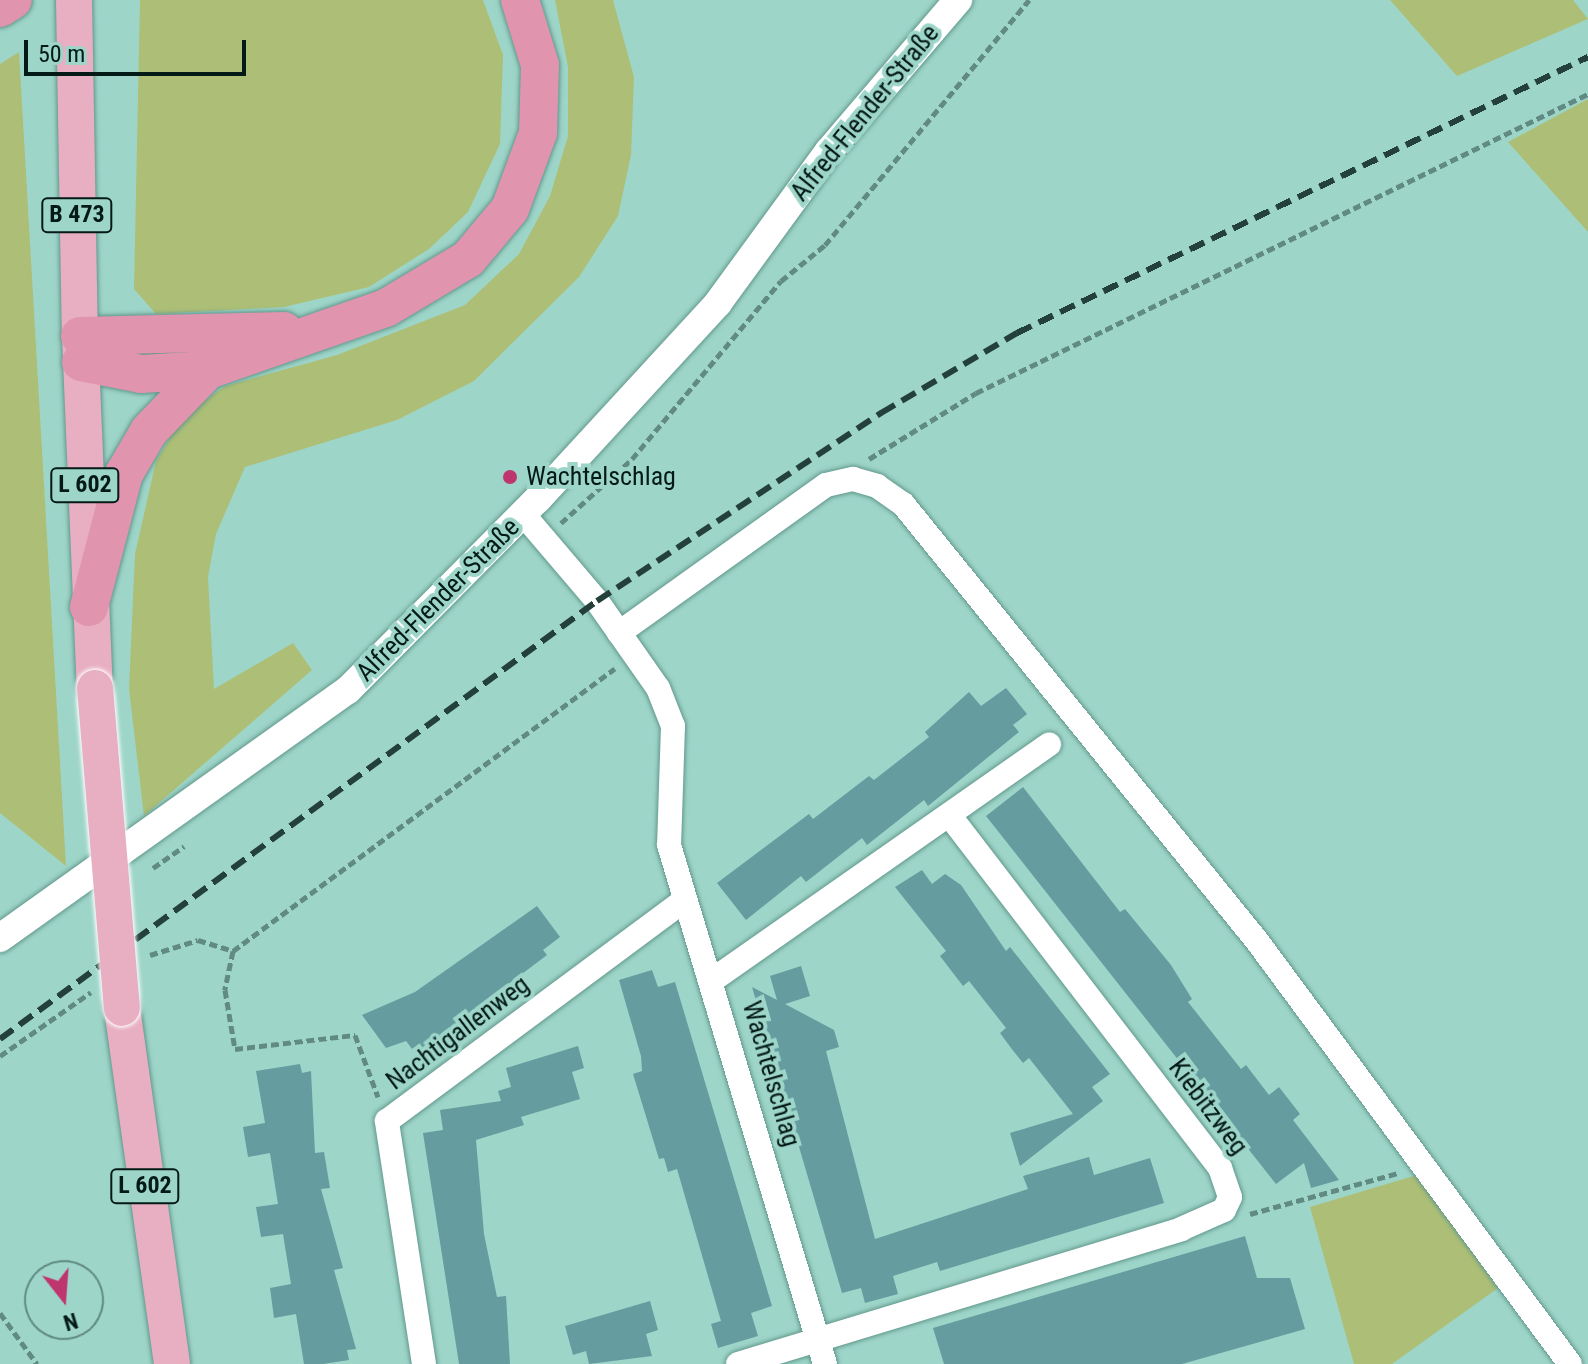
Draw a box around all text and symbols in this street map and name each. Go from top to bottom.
street label: Alfred-Flender-Straße [784,19,946,207]
scale bar [28,24,250,74]
text: 50 m [38,40,85,68]
road number: B 473 [41,195,113,235]
place label: Wachtelschlag [526,461,676,493]
road number: L 602 [49,465,121,505]
marker: Wachtelschlag [501,468,519,486]
street label: Alfred-Flender-Straße [350,512,526,688]
street label: Nachtigallenweg [380,969,536,1097]
street label: Wachtelschlag [735,998,807,1150]
street label: Kiebitzweg [1162,1053,1254,1161]
road number: L 602 [109,1166,181,1206]
north arrow [24,1260,104,1340]
text: N [60,1308,81,1335]

